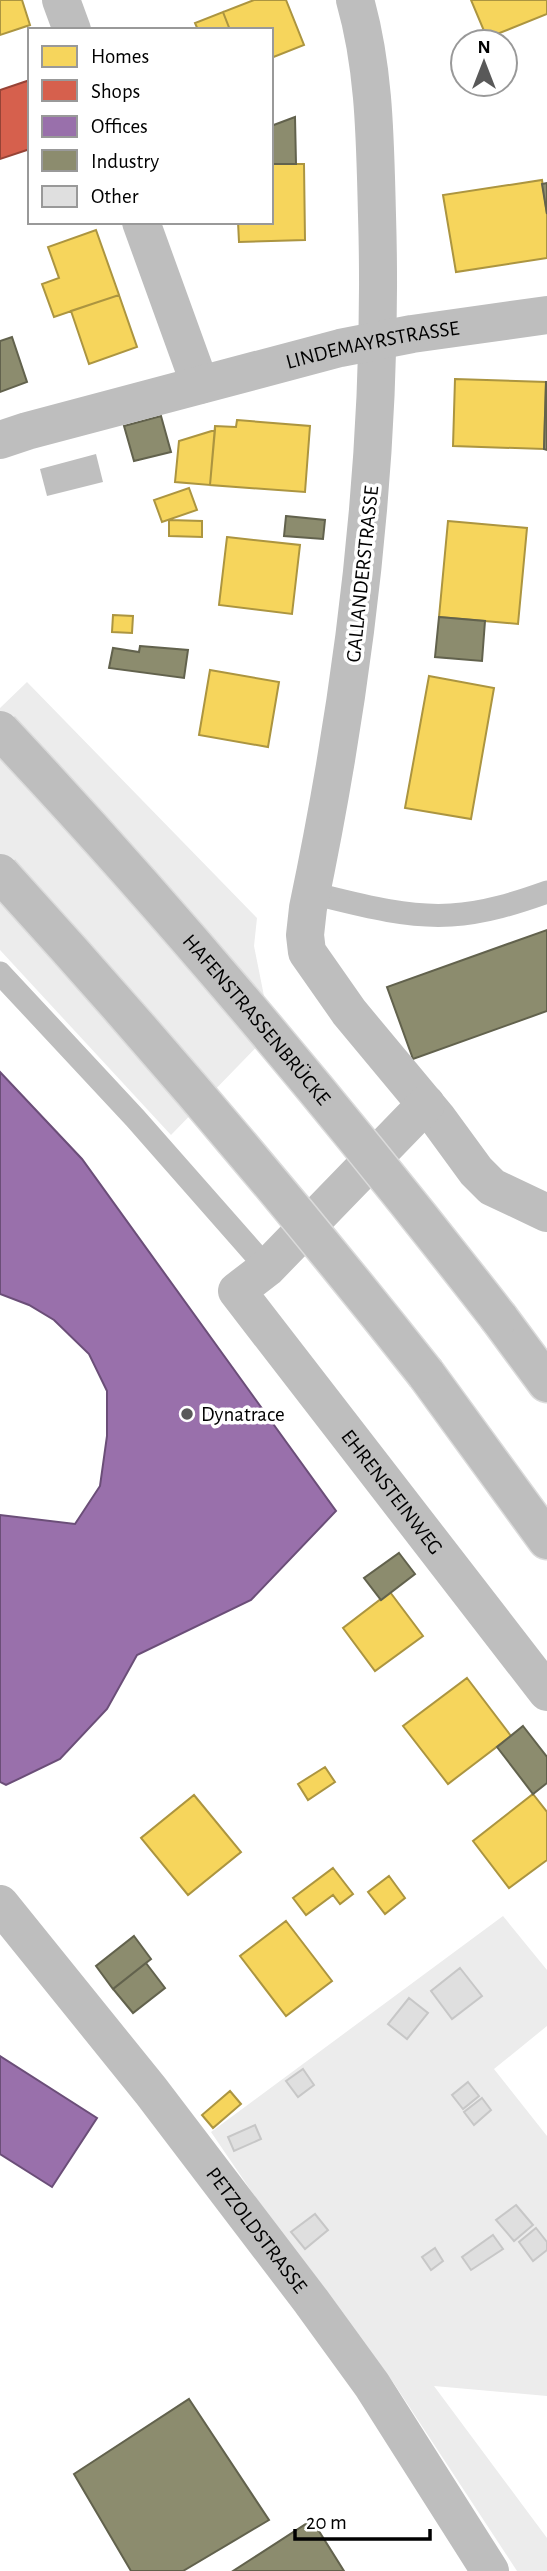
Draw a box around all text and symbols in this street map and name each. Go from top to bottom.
legend [28,28,273,224]
north arrow [449,28,519,98]
text: N [477,38,491,57]
text: Homes [91,46,149,67]
text: Shops [91,81,140,102]
text: Offices [91,116,148,137]
text: Industry [91,151,159,172]
text: Other [91,186,139,207]
street label: LINDEMAYRSTRASSE [284,317,461,373]
street label: GALLANDERSTRASSE [343,485,382,663]
street label: HAFENSTRASSENBRÜCKE [179,930,334,1109]
place label: Dynatrace [201,1404,285,1425]
marker: Dynatrace [179,1406,195,1422]
street label: EHRENSTEINWEG [337,1426,446,1558]
street label: PETZOLDSTRASSE [202,2164,311,2297]
scale bar [295,2498,430,2542]
text: 20 m [306,2512,347,2533]

